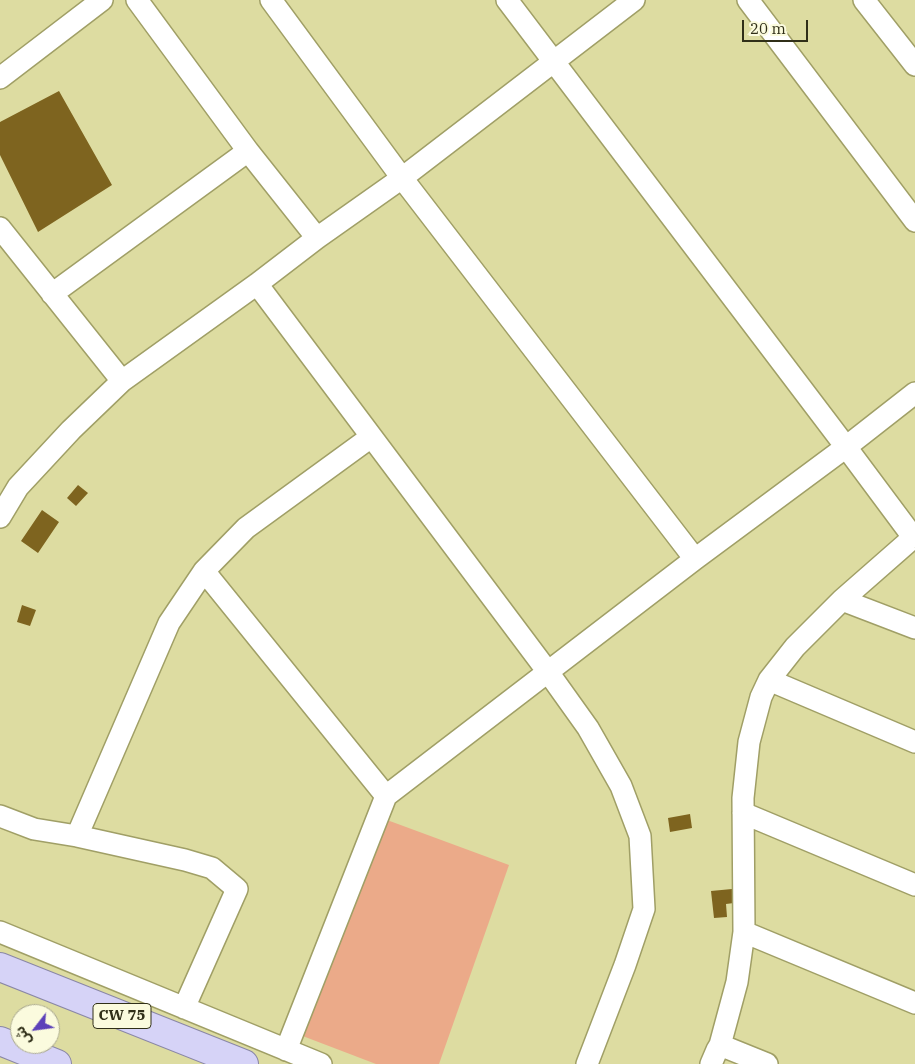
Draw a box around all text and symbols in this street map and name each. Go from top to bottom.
scale bar [745,10,811,42]
text: 20 m [750,19,786,38]
north arrow [10,1004,60,1054]
road number: CW 75 [93,1004,151,1028]
text: ش [10,1023,35,1049]

